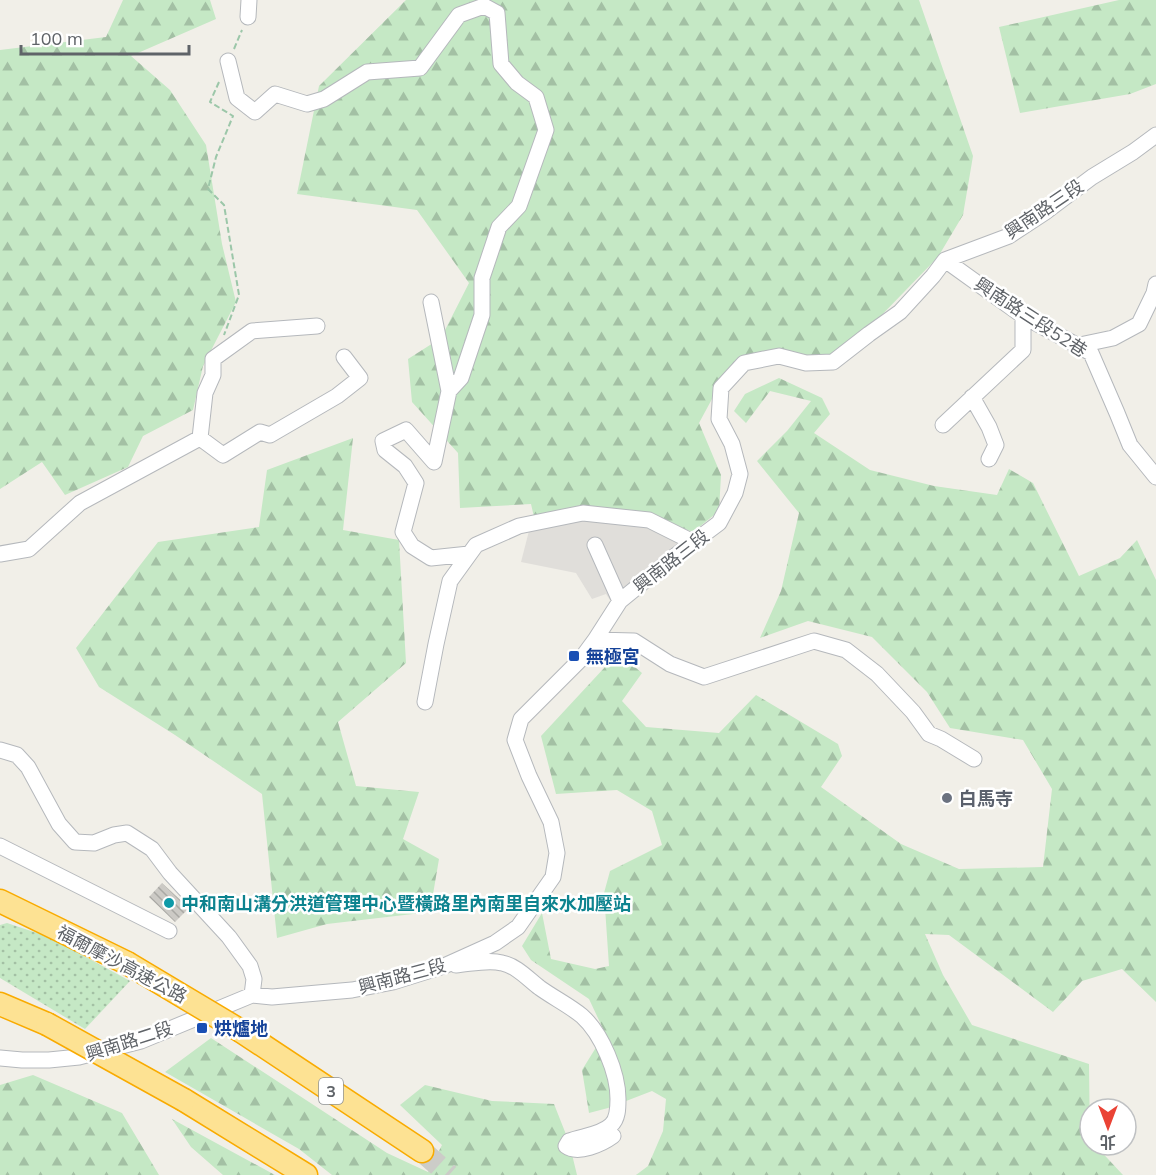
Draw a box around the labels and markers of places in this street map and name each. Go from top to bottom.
place label: 無極宮 [586,645,640,668]
marker: 無極宮 [567,649,581,663]
place label: 白馬寺 [959,787,1013,810]
marker: 白馬寺 [940,791,954,805]
place label: 中和南山溝分洪道管理中心暨橫路里內南里自來水加壓站 [181,892,631,915]
marker: 中和南山溝分洪道管理中心暨橫路里內南里自來水加壓站 [162,896,176,910]
place label: 烘爐地 [214,1017,268,1040]
marker: 烘爐地 [195,1021,209,1035]

